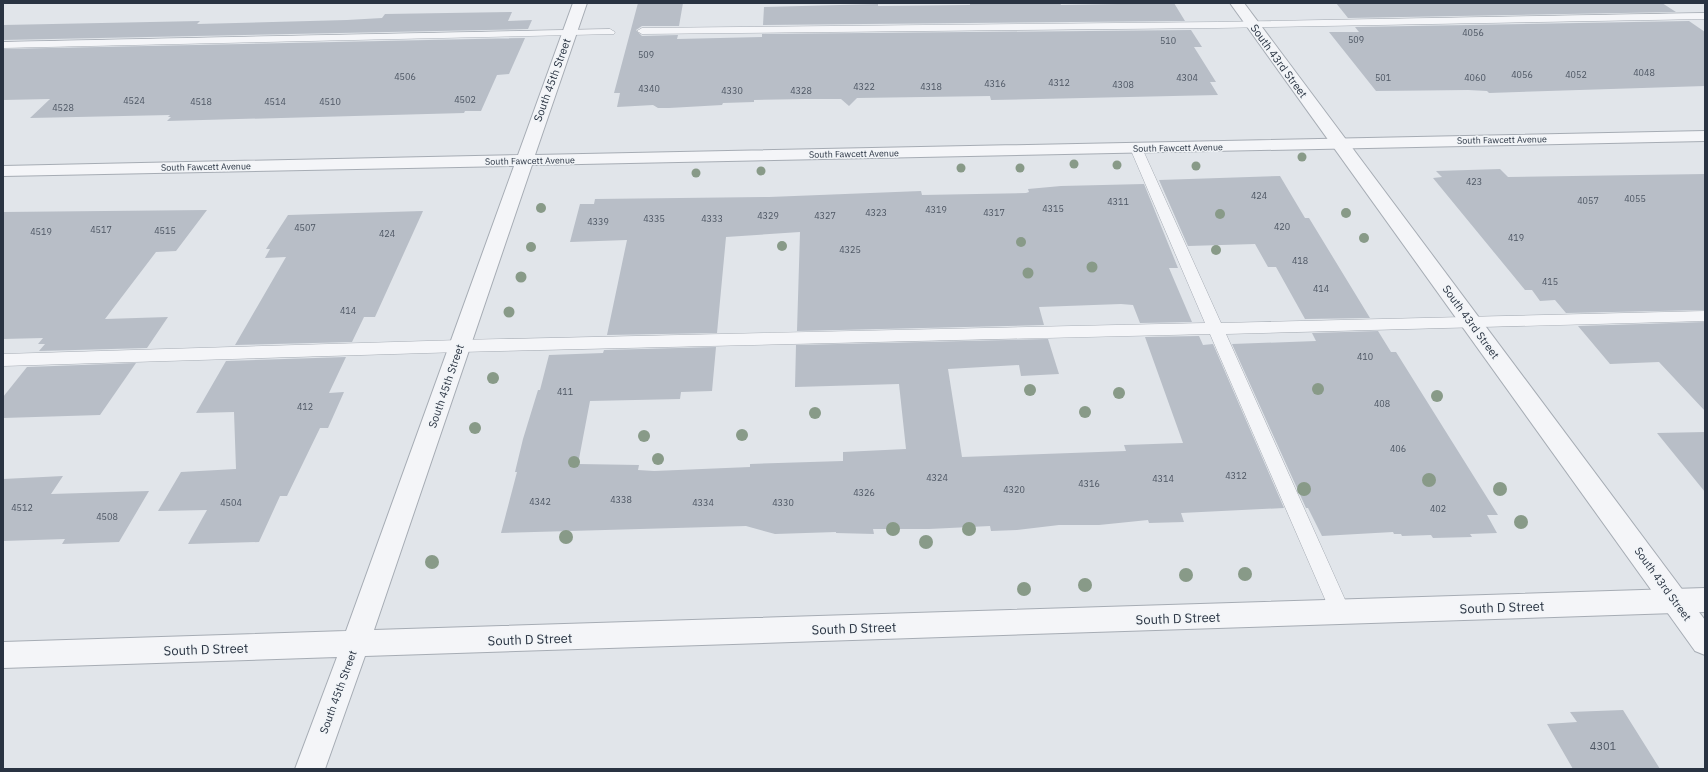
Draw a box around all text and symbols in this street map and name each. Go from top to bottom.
street label: South 43rd Street [1248,21,1311,101]
house number: 4056 [1462,27,1484,38]
house number: 509 [1348,34,1364,45]
house number: 510 [1160,35,1176,46]
street label: South 45th Street [530,36,574,124]
house number: 509 [638,49,654,60]
house number: 4048 [1633,67,1655,78]
house number: 4056 [1511,69,1533,80]
house number: 4052 [1565,69,1587,80]
house number: 4506 [394,71,416,82]
house number: 4304 [1176,72,1198,83]
house number: 501 [1375,72,1391,83]
house number: 4060 [1464,72,1486,83]
house number: 4312 [1048,77,1070,88]
house number: 4316 [984,78,1006,89]
house number: 4308 [1112,79,1134,90]
house number: 4322 [853,81,875,92]
house number: 4318 [920,81,942,92]
house number: 4340 [638,83,660,94]
house number: 4330 [721,85,743,96]
house number: 4328 [790,85,812,96]
house number: 4502 [454,94,476,105]
house number: 4524 [123,95,145,106]
house number: 4518 [190,96,212,107]
house number: 4514 [264,96,286,107]
house number: 4510 [319,96,341,107]
house number: 4528 [52,102,74,113]
street label: South Fawcett Avenue [1457,133,1547,146]
street label: South Fawcett Avenue [1133,141,1223,154]
street label: South Fawcett Avenue [809,147,899,160]
street label: South Fawcett Avenue [485,154,575,167]
street label: South Fawcett Avenue [161,160,251,173]
house number: 423 [1466,176,1482,187]
house number: 424 [1251,190,1267,201]
house number: 4055 [1624,193,1646,204]
house number: 4057 [1577,195,1599,206]
house number: 4311 [1107,196,1129,207]
house number: 4315 [1042,203,1064,214]
house number: 4319 [925,204,947,215]
house number: 4323 [865,207,887,218]
house number: 4317 [983,207,1005,218]
house number: 4329 [757,210,779,221]
house number: 4327 [814,210,836,221]
house number: 4335 [643,213,665,224]
house number: 4333 [701,213,723,224]
house number: 4339 [587,216,609,227]
house number: 420 [1274,221,1290,232]
house number: 4507 [294,222,316,233]
house number: 4517 [90,224,112,235]
house number: 4515 [154,225,176,236]
house number: 4519 [30,226,52,237]
house number: 424 [379,228,395,239]
house number: 419 [1508,232,1524,243]
house number: 4325 [839,244,861,255]
house number: 418 [1292,255,1308,266]
house number: 415 [1542,276,1558,287]
street label: South 43rd Street [1440,282,1503,362]
house number: 414 [1313,283,1329,294]
house number: 414 [340,305,356,316]
street label: South 45th Street [425,342,467,430]
house number: 410 [1357,351,1373,362]
house number: 411 [557,386,573,397]
house number: 408 [1374,398,1390,409]
house number: 412 [297,401,313,412]
house number: 406 [1390,443,1406,454]
house number: 4312 [1225,470,1247,481]
house number: 4324 [926,472,948,483]
house number: 4314 [1152,473,1174,484]
house number: 4316 [1078,478,1100,489]
house number: 4320 [1003,484,1025,495]
house number: 4326 [853,487,875,498]
house number: 4338 [610,494,632,505]
house number: 4342 [529,496,551,507]
house number: 4504 [220,497,242,508]
house number: 4334 [692,497,714,508]
house number: 4330 [772,497,794,508]
house number: 4512 [11,502,33,513]
house number: 402 [1430,503,1446,514]
house number: 4508 [96,511,118,522]
street label: South 43rd Street [1632,544,1695,624]
street label: South D Street [1459,598,1545,617]
street label: South D Street [1135,609,1221,628]
street label: South D Street [811,619,897,638]
street label: South D Street [487,630,573,649]
street label: South D Street [163,640,249,659]
street label: South 45th Street [316,648,360,736]
house number: 4301 [1590,739,1617,753]

